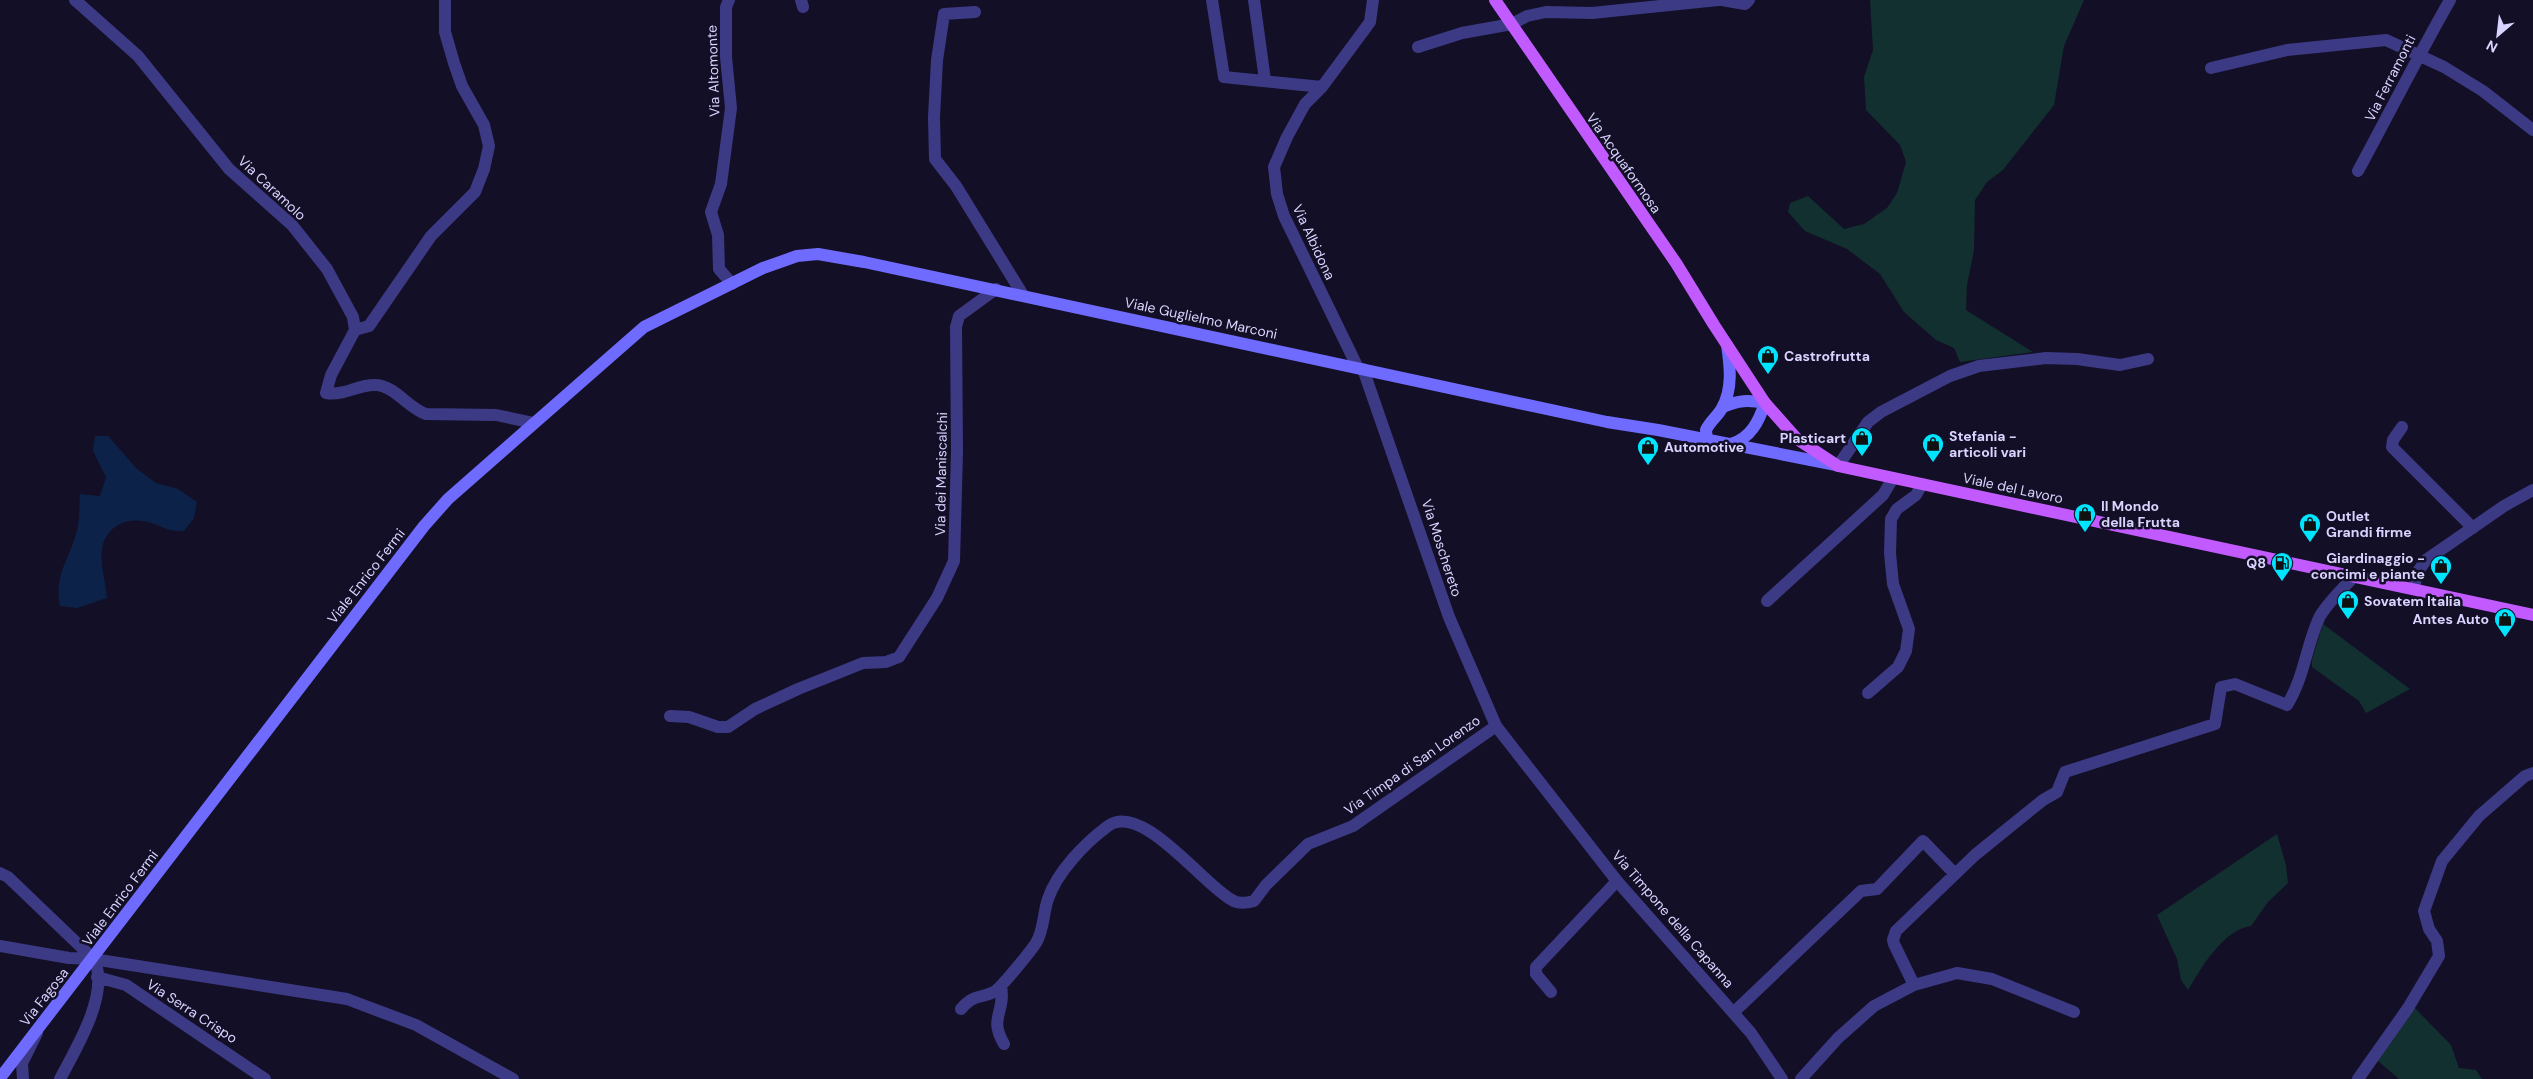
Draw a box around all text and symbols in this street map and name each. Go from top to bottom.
north arrow [2473,10,2523,60]
street label: Via Altomonte [702,25,724,117]
street label: Via Ferramonti [2360,32,2420,124]
text: N [2483,36,2501,57]
street label: Via Acquaformosa [1583,109,1665,217]
street label: Via Caramolo [234,152,310,224]
street label: Via Albidona [1289,201,1339,283]
street label: Viale Guglielmo Marconi [1123,293,1279,343]
shop icon: Castrofrutta [1756,344,1780,375]
place label: Castrofrutta [1784,347,1870,365]
street label: Via dei Maniscalchi [931,412,951,536]
shop icon: Plasticart [1850,426,1874,457]
place label: Stefania - articoli vari [1949,427,2026,461]
place label: Plasticart [1780,429,1846,447]
shop icon: Stefania - articoli vari [1921,432,1945,463]
shop icon: Automotive [1636,435,1660,466]
place label: Automotive [1664,438,1744,456]
street label: Viale del Lavoro [1961,469,2065,507]
street label: Via Moschereto [1418,497,1466,599]
place label: Il Mondo della Frutta [2101,497,2180,531]
shop icon: Il Mondo della Frutta [2073,502,2097,533]
place label: Outlet Grandi firme [2326,507,2412,541]
shop icon: Outlet Grandi firme [2298,512,2322,543]
street label: Viale Enrico Fermi [323,525,409,627]
place label: Giardinaggio - concimi e piante [2311,549,2425,583]
fuel station icon: Q8 [2270,551,2294,582]
place label: Q8 [2246,554,2266,572]
shop icon: Giardinaggio - concimi e piante [2429,554,2453,585]
shop icon: Sovatem Italia [2336,589,2360,620]
place label: Sovatem Italia [2364,592,2461,610]
shop icon: Antes Auto [2493,607,2517,638]
place label: Antes Auto [2413,610,2489,628]
street label: Via Timpa di San Lorenzo [1340,711,1484,819]
street label: Viale Enrico Fermi [78,846,162,950]
street label: Via Timpone della Capanna [1608,846,1738,992]
street label: Via Fagosa [16,964,72,1030]
street label: Via Serra Crispo [143,975,241,1047]

